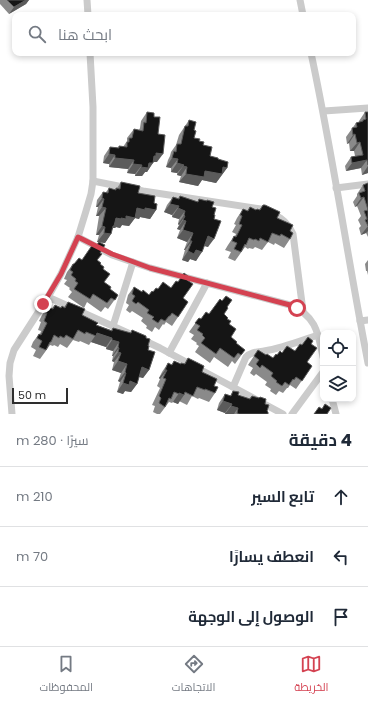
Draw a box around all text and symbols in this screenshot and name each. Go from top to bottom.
search box [12,12,356,56]
icon: search [26,23,48,45]
text: ابحث هنا [58,24,112,45]
route end [34,295,52,313]
route start [288,299,306,317]
map controls [320,330,356,402]
button: locate [320,330,356,366]
button: layers [320,366,356,402]
scale bar [12,386,68,405]
text: 50 m [18,387,46,403]
text: 4 دقيقة [289,428,352,452]
text: سيرًا · 280 m [16,431,88,450]
text: تابع السير [251,486,314,507]
icon: ahead [330,486,352,508]
text: 210 m [16,487,53,506]
text: انعطف يسارًا [229,546,314,567]
icon: left [330,546,352,568]
text: 70 m [16,547,48,566]
text: الوصول إلى الوجهة [188,606,314,627]
icon: arrive [330,606,352,628]
tab: المحفوظات [39,653,93,697]
tab: الاتجاهات [172,653,215,697]
tab: الخريطة [294,653,329,697]

